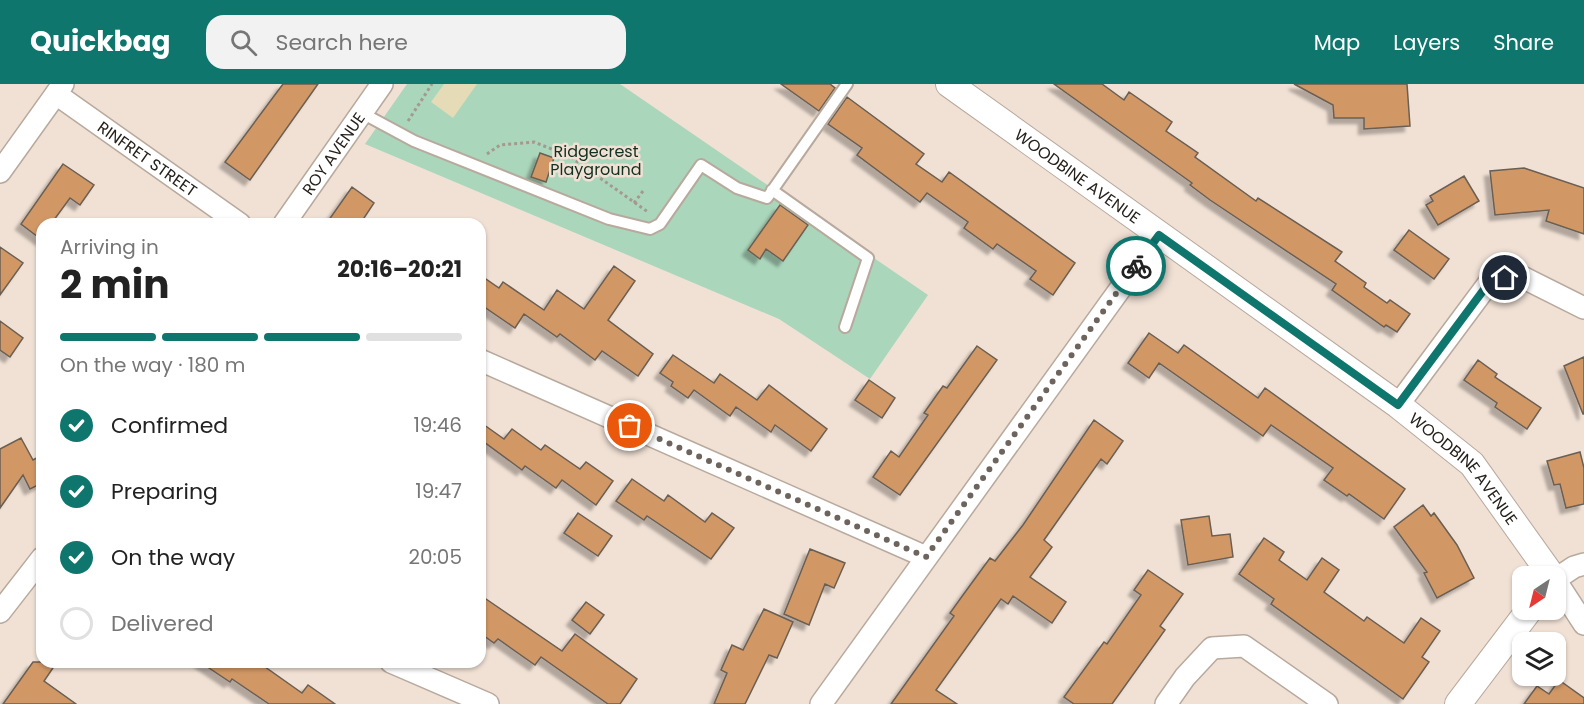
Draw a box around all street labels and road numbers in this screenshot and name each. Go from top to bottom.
street label: ROY AVENUE [297,108,371,200]
street label: RINFRET STREET [93,116,202,202]
street label: WOODBINE AVENUE [1010,123,1145,229]
street label: WOODBINE AVENUE [1404,407,1523,530]

